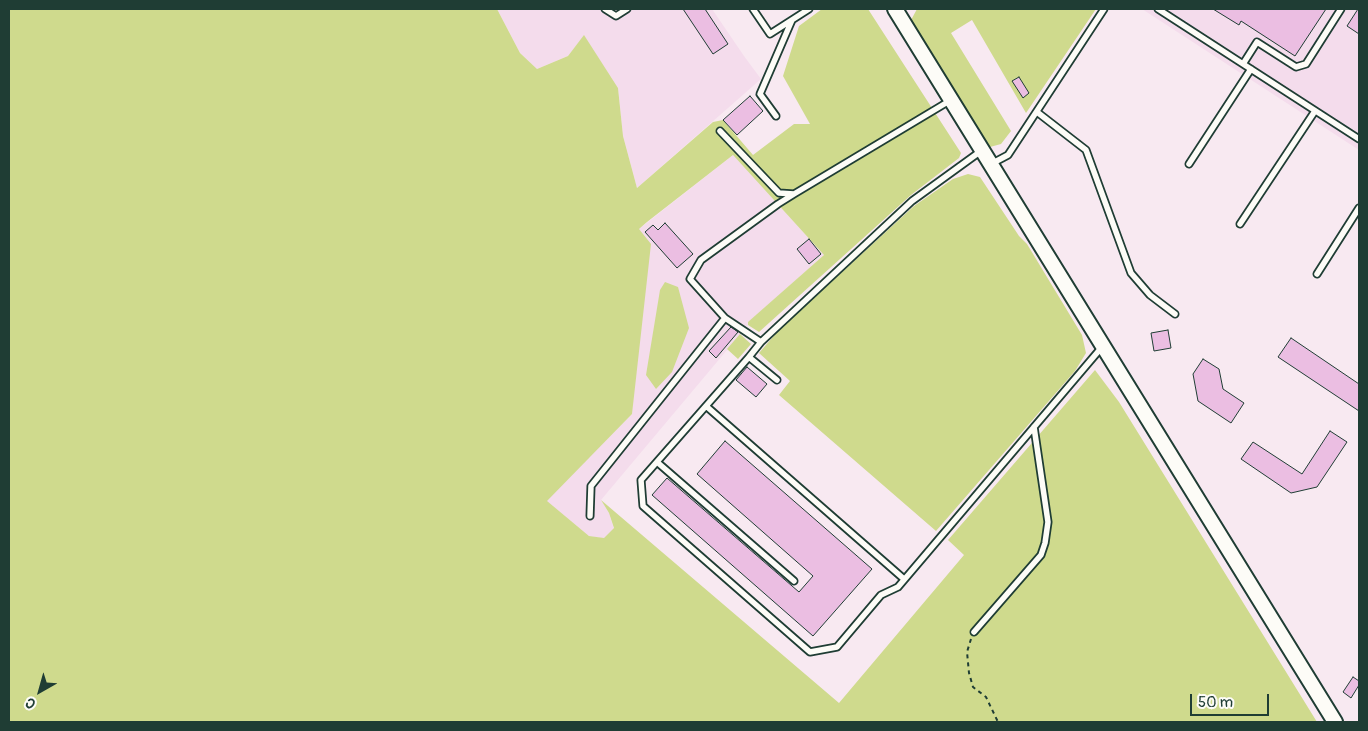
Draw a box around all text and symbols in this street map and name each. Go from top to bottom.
north arrow [15,666,65,716]
scale bar [1193,684,1272,716]
text: 50 m [1198,693,1233,712]
text: С [22,694,39,713]

